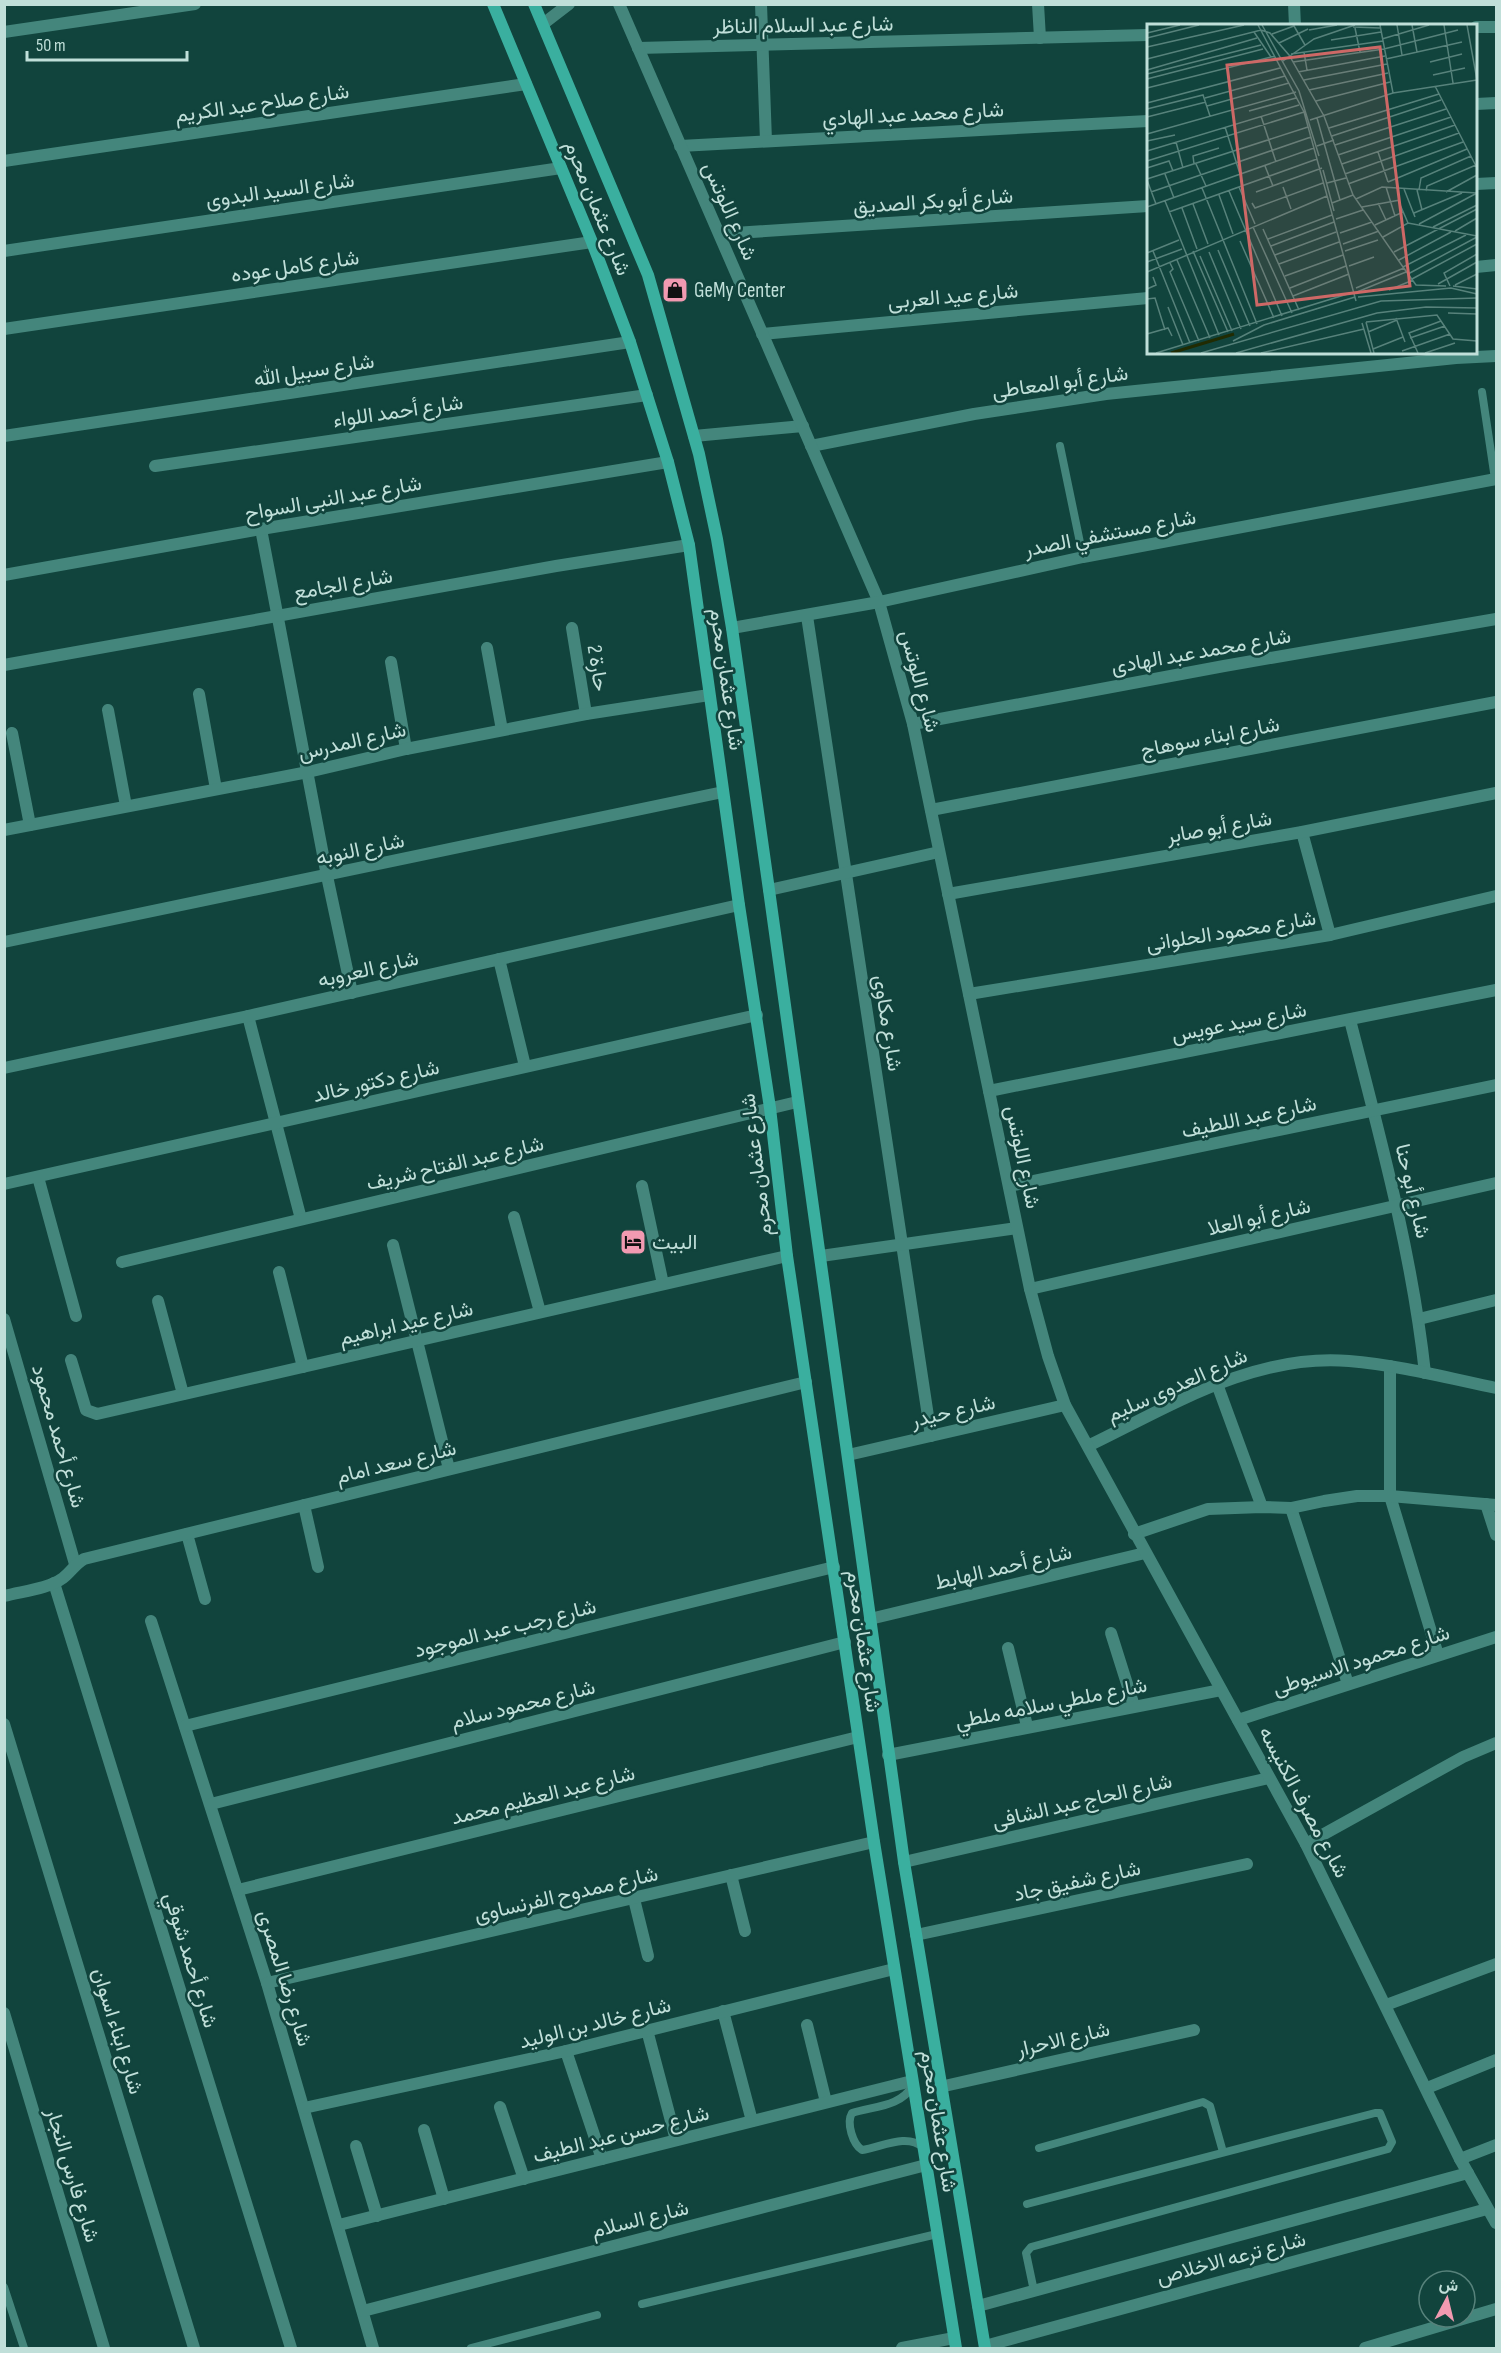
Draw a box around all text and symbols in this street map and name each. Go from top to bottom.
street label: شارع عبد السلام الناظر [711,11,894,41]
scale bar [27,24,188,62]
inset map [1147,24,1477,354]
text: 50 m [36,35,66,56]
street label: شارع صلاح عبد الكريم [173,79,351,129]
street label: شارع محمد عبد الهادي [821,97,1005,136]
street label: شارع عثمان محرم [558,137,636,280]
street label: شارع اللوتس [696,158,762,265]
street label: شارع السيد البدوى [204,168,356,214]
street label: شارع أبو بكر الصديق [852,183,1014,221]
street label: شارع كامل عوده [229,245,361,289]
shop icon: GeMy Center [660,275,690,305]
place label: GeMy Center [694,278,785,303]
street label: شارع عيد العربى [887,278,1019,316]
street label: شارع سبيل الله [252,348,376,393]
street label: شارع أبو المعاطى [990,361,1130,405]
street label: شارع أحمد اللواء [331,390,465,434]
street label: شارع عبد النبى السواح [243,471,424,527]
street label: شارع مستشفي الصدر [1021,505,1199,567]
street label: شارع الجامع [292,563,395,606]
street label: شارع عثمان محرم [703,606,749,752]
street label: شارع محمد عبد الهادى [1109,623,1293,681]
street label: شارع اللوتس [893,627,945,735]
street label: حارة 2 [581,643,614,693]
street label: شارع ابناء سوهاج [1138,712,1282,764]
street label: شارع المدرس [296,717,409,767]
street label: شارع أبو صابر [1163,806,1274,850]
street label: شارع النوبه [313,828,407,872]
street label: شارع محمود الحلوانى [1144,906,1318,958]
street label: شارع العروبه [315,946,421,994]
street label: شارع مكاوى [867,973,907,1073]
street label: شارع سيد عويس [1169,997,1309,1049]
street label: شارع دكتور خالد [311,1055,442,1109]
street label: شارع عبد اللطيف [1179,1091,1319,1145]
street label: شارع عثمان محرم [735,1092,779,1238]
street label: شارع اللوتس [998,1103,1046,1211]
street label: شارع عبد الفتاح شريف [364,1131,546,1197]
street label: شارع أبو حنا [1389,1142,1435,1241]
street label: شارع أبو العلا [1205,1194,1313,1242]
hotel icon: البيت [618,1227,648,1257]
place label: البيت [652,1230,697,1255]
street label: شارع عيد ابراهيم [337,1296,476,1352]
street label: شارع العدوى سليم [1103,1343,1252,1429]
street label: شارع أحمد محمود [25,1362,91,1511]
street label: شارع حيدر [908,1390,998,1434]
street label: شارع سعد امام [334,1436,459,1490]
street label: شارع أحمد الهابط [932,1540,1074,1596]
street label: شارع عثمان محرم [840,1568,886,1714]
street label: شارع رجب عبد الموجود [412,1594,599,1664]
street label: شارع محمود الاسيوطى [1269,1620,1453,1702]
street label: شارع ملطي سلامه ملطي [953,1673,1150,1738]
street label: شارع محمود سلام [449,1675,598,1735]
street label: شارع مصرف الكنيسه [1252,1722,1354,1883]
street label: شارع عبد العظيم محمد [449,1761,638,1831]
street label: شارع الحاج عبد الشافى [990,1769,1175,1835]
street label: شارع شفيق جاد [1011,1856,1143,1908]
street label: شارع ممدوح الفرنساوى [472,1861,661,1929]
street label: شارع أحمد شوقي [154,1889,223,2032]
street label: شارع رضا المصرى [251,1907,317,2050]
street label: شارع ابناء اسوان [85,1965,149,2098]
street label: شارع خالد بن الوليد [517,1993,674,2055]
street label: شارع الاحرار [1013,2017,1113,2064]
street label: شارع عثمان محرم [914,2048,962,2194]
street label: شارع حسن عبد الطيف [530,2100,712,2169]
street label: شارع فارس النجار [39,2104,105,2246]
street label: شارع السلام [589,2195,692,2245]
street label: شارع ترعه الاخلاص [1154,2227,1309,2291]
north arrow [1417,2269,1477,2329]
text: ش [1438,2275,1459,2296]

